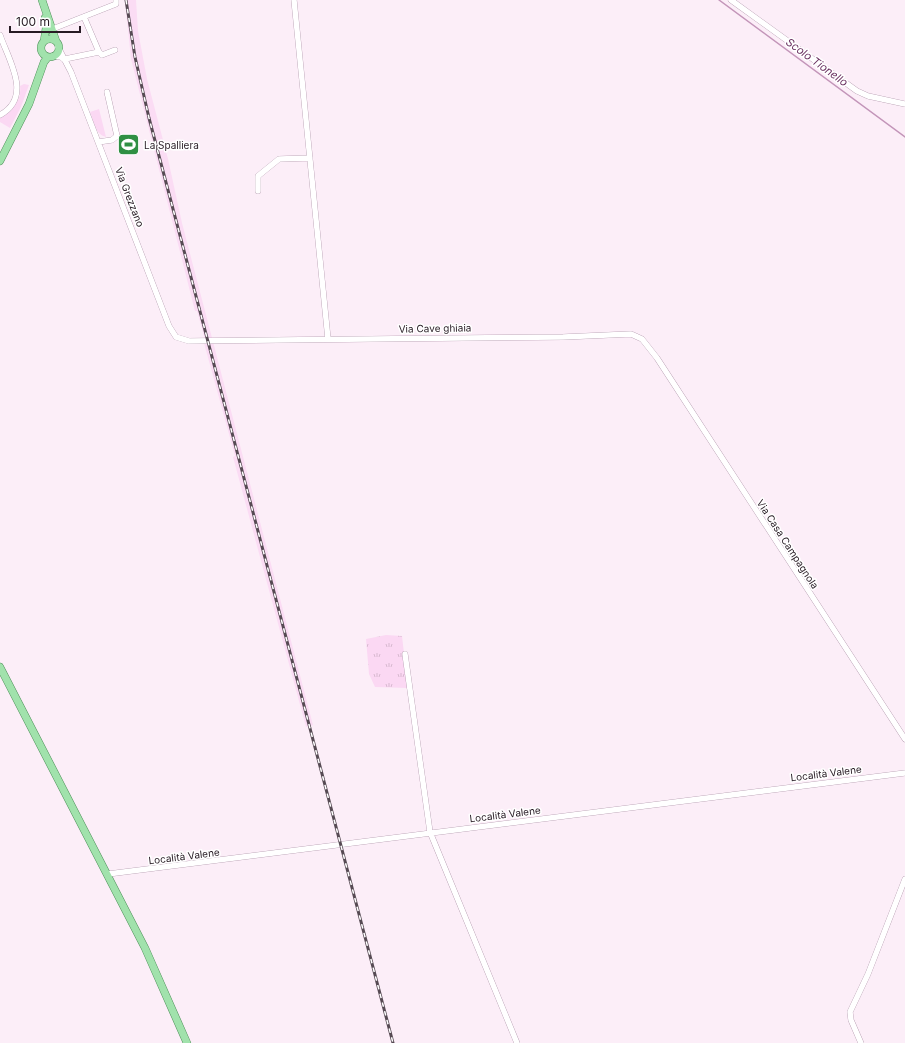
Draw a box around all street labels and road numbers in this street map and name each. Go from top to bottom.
street label: Via Grezzano [113,165,147,229]
street label: Via Cave ghiaia [399,321,471,335]
street label: Via Casa Campagnola [755,497,821,591]
street label: Località Valene [790,763,862,783]
street label: Località Valene [469,804,541,824]
street label: Località Valene [148,846,220,866]

